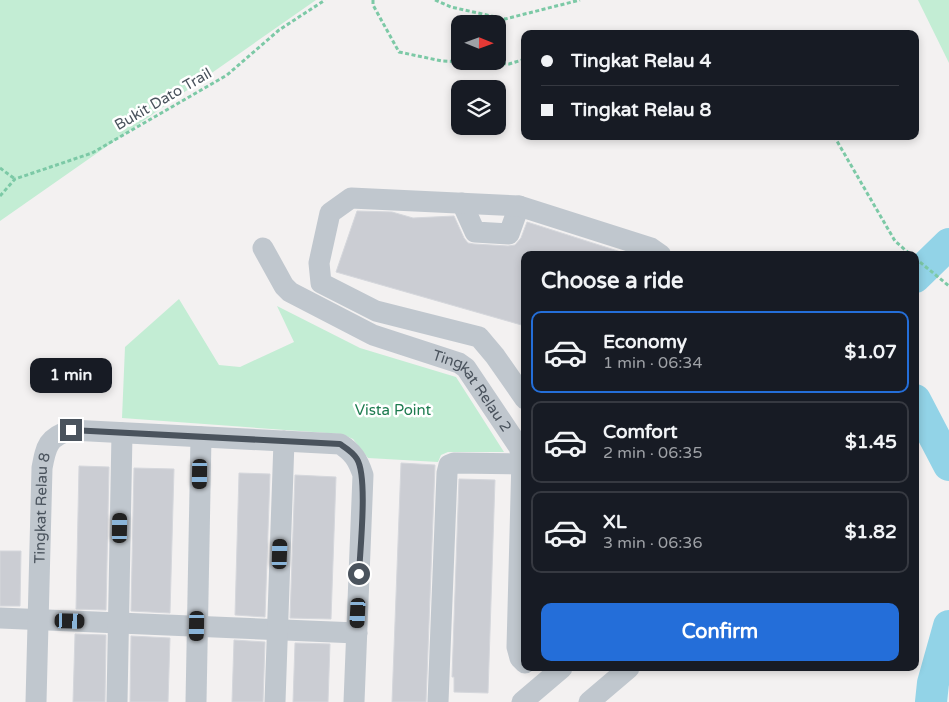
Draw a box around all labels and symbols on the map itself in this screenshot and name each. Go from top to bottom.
north arrow [451,15,506,70]
street label: Bukit Dato Trail [111,64,215,134]
street label: Tingkat Relau 2 [430,346,515,435]
callout: 1 min [30,358,112,392]
park label: Vista Point [355,401,432,419]
route end [60,419,82,441]
street label: Tingkat Relau 8 [31,451,54,564]
car [192,459,207,489]
car [112,513,127,543]
car [271,539,288,569]
route start [348,563,370,585]
car [349,598,366,628]
car [189,611,204,641]
car [54,613,85,629]

